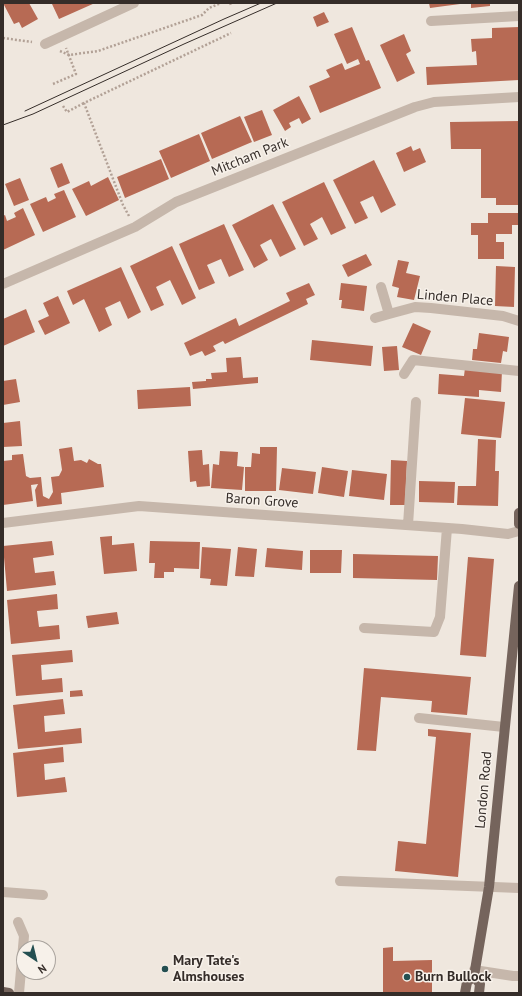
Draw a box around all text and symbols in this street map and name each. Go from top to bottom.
street label: Mitcham Park [209,134,291,180]
street label: Linden Place [416,286,494,310]
street label: Baron Grove [225,490,299,512]
street label: London Road [472,751,496,829]
north arrow [16,940,56,980]
place label: Mary Tate's Almshouses [173,953,244,986]
text: N [35,961,49,977]
marker: Mary Tate's Almshouses [160,964,170,974]
place label: Burn Bullock [415,969,491,985]
marker: Burn Bullock [402,972,412,982]

